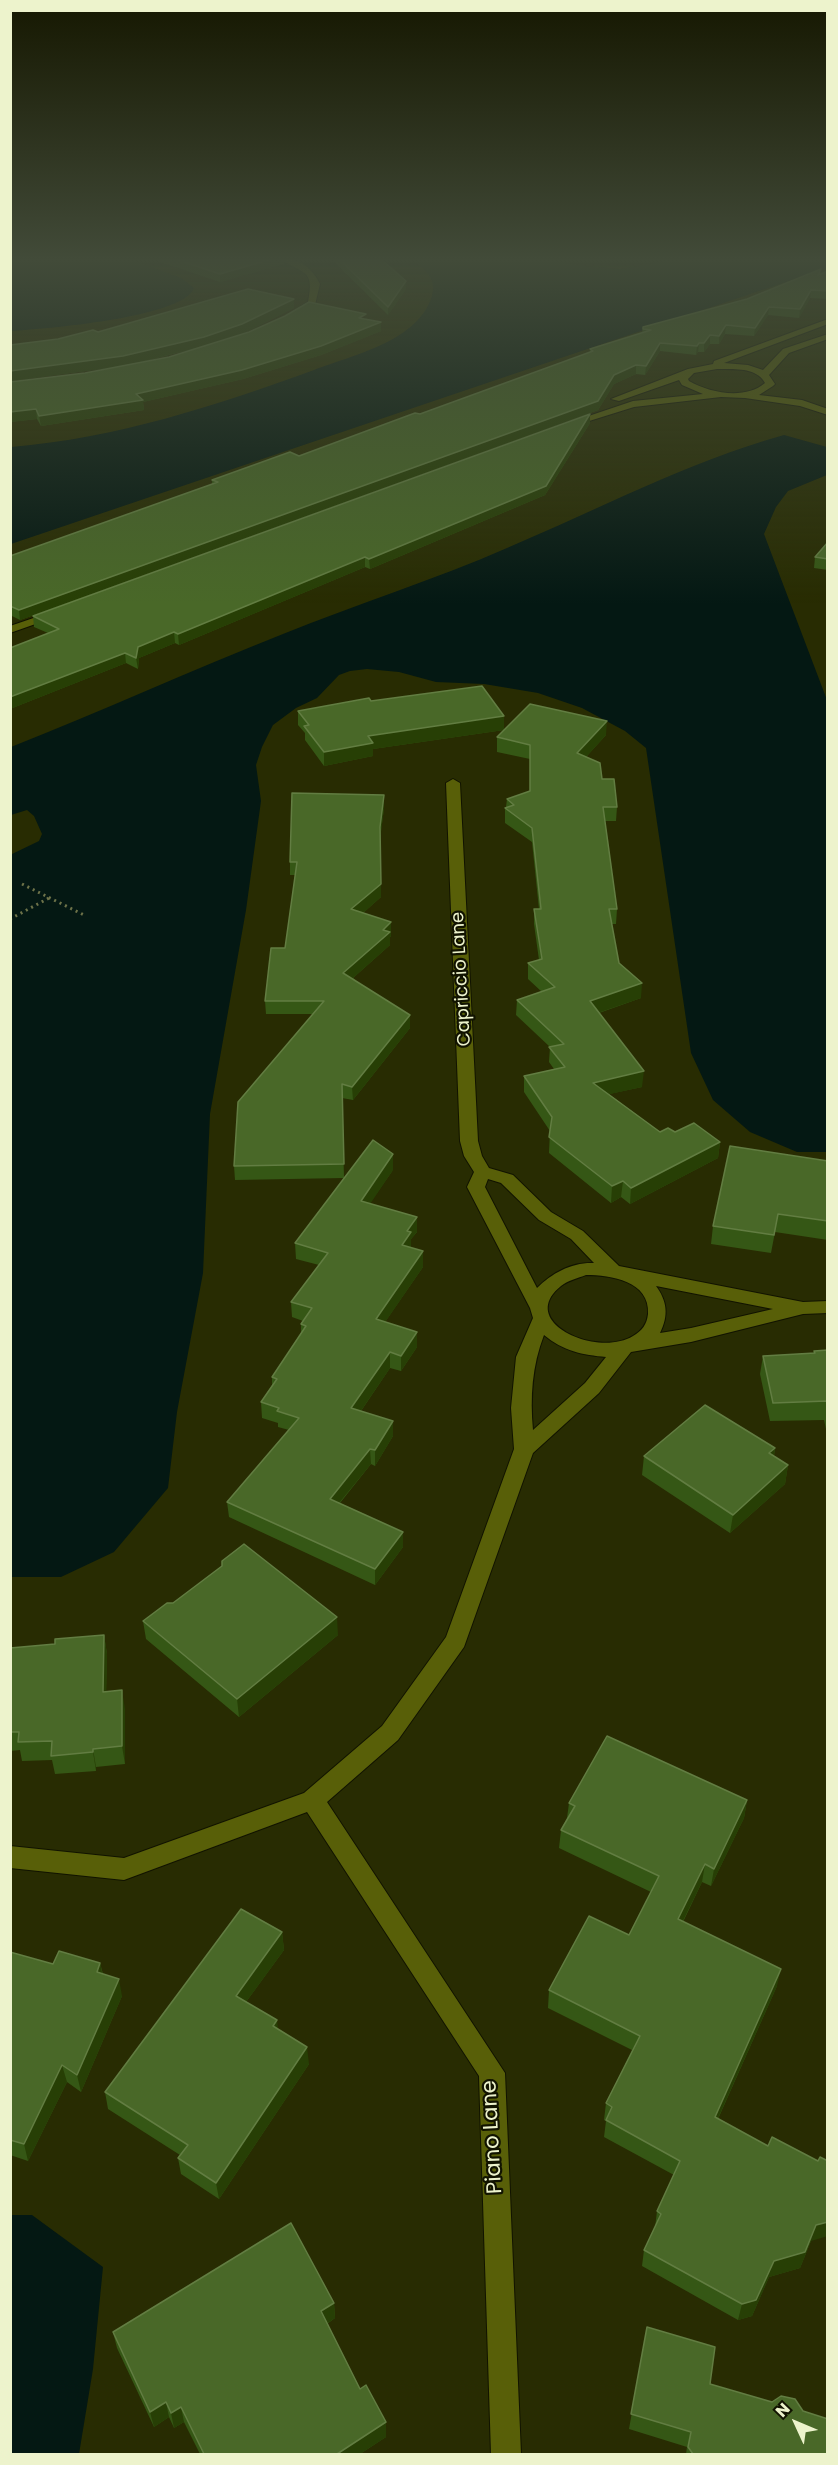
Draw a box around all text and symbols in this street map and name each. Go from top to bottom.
street label: Capriccio Lane [448,911,476,1047]
street label: Piano Lane [477,2080,509,2194]
north arrow [766,2393,826,2453]
text: N [770,2398,795,2422]

